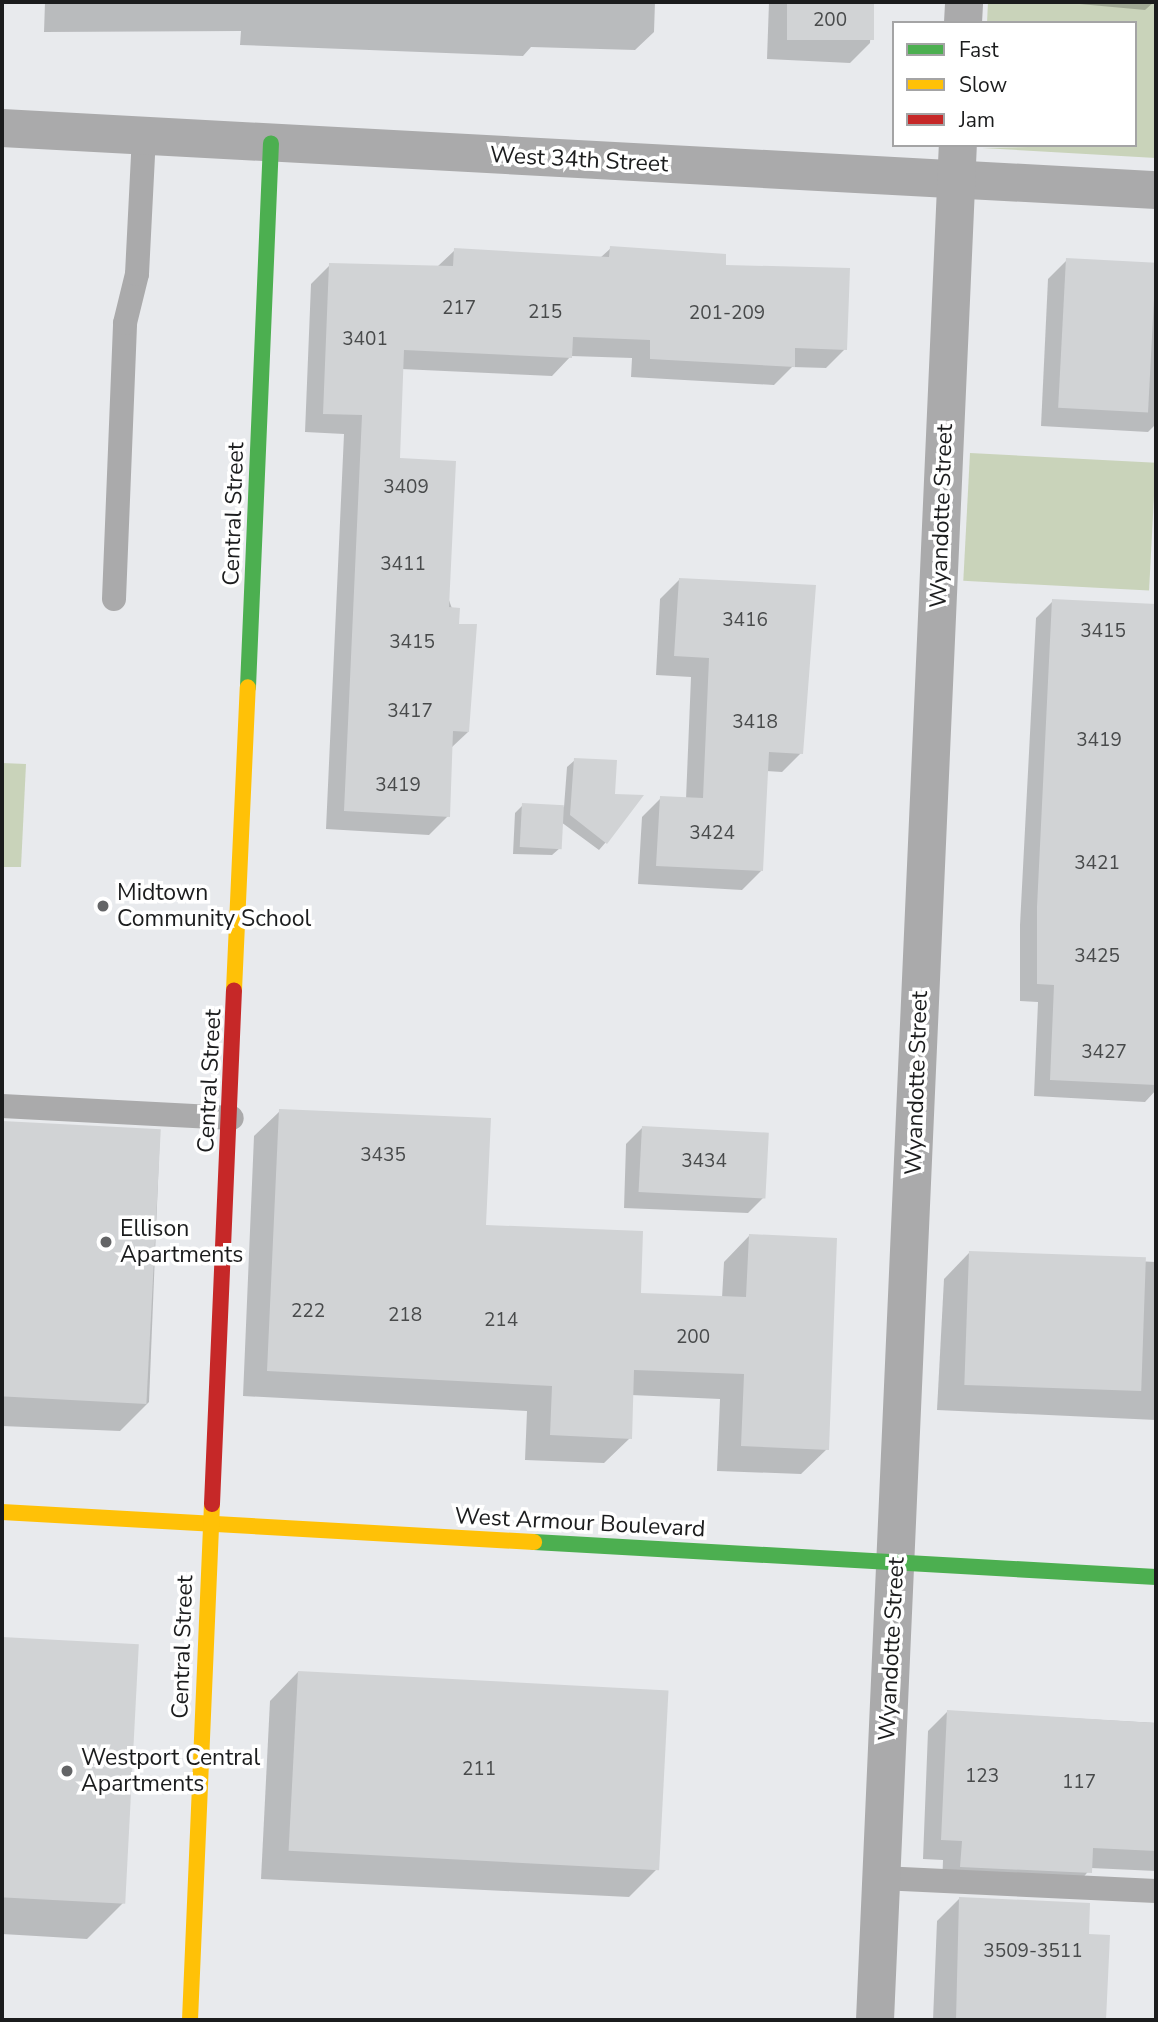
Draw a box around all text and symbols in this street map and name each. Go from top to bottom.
house number: 200 [813,10,847,32]
legend [892,21,1137,147]
text: Fast [959,36,999,64]
text: Slow [959,71,1007,99]
text: Jam [959,106,995,134]
street label: West 34th Street [489,142,669,178]
house number: 217 [442,298,476,320]
house number: 215 [528,302,562,324]
house number: 201-209 [689,303,765,325]
house number: 3401 [342,329,388,351]
street label: Wyandotte Street [925,423,959,609]
street label: Central Street [218,442,250,586]
house number: 3409 [383,477,429,499]
house number: 3411 [380,554,426,576]
house number: 3416 [722,610,768,632]
house number: 3415 [1080,621,1126,643]
house number: 3415 [389,632,435,654]
house number: 3417 [387,701,433,723]
house number: 3418 [732,712,778,734]
house number: 3419 [1076,730,1122,752]
house number: 3419 [375,775,421,797]
house number: 3424 [689,823,735,845]
house number: 3421 [1074,853,1120,875]
place label: Midtown Community School [117,879,311,933]
marker: Midtown Community School [95,898,111,914]
house number: 3425 [1074,946,1120,968]
street label: Wyandotte Street [900,990,934,1176]
street label: Central Street [192,1008,228,1154]
house number: 3427 [1081,1042,1127,1064]
house number: 3435 [360,1145,406,1167]
house number: 3434 [681,1151,727,1173]
place label: Ellison Apartments [120,1215,243,1269]
marker: Ellison Apartments [98,1234,114,1250]
house number: 222 [291,1301,325,1323]
house number: 218 [388,1305,422,1327]
house number: 214 [484,1310,518,1332]
house number: 200 [676,1327,710,1349]
street label: West Armour Boulevard [454,1503,706,1543]
street label: Wyandotte Street [873,1556,911,1742]
street label: Central Street [167,1575,199,1719]
place label: Westport Central Apartments [81,1744,260,1798]
house number: 211 [462,1759,496,1781]
marker: Westport Central Apartments [59,1763,75,1779]
house number: 123 [965,1766,999,1788]
house number: 117 [1062,1772,1096,1794]
house number: 3509-3511 [983,1941,1083,1963]

